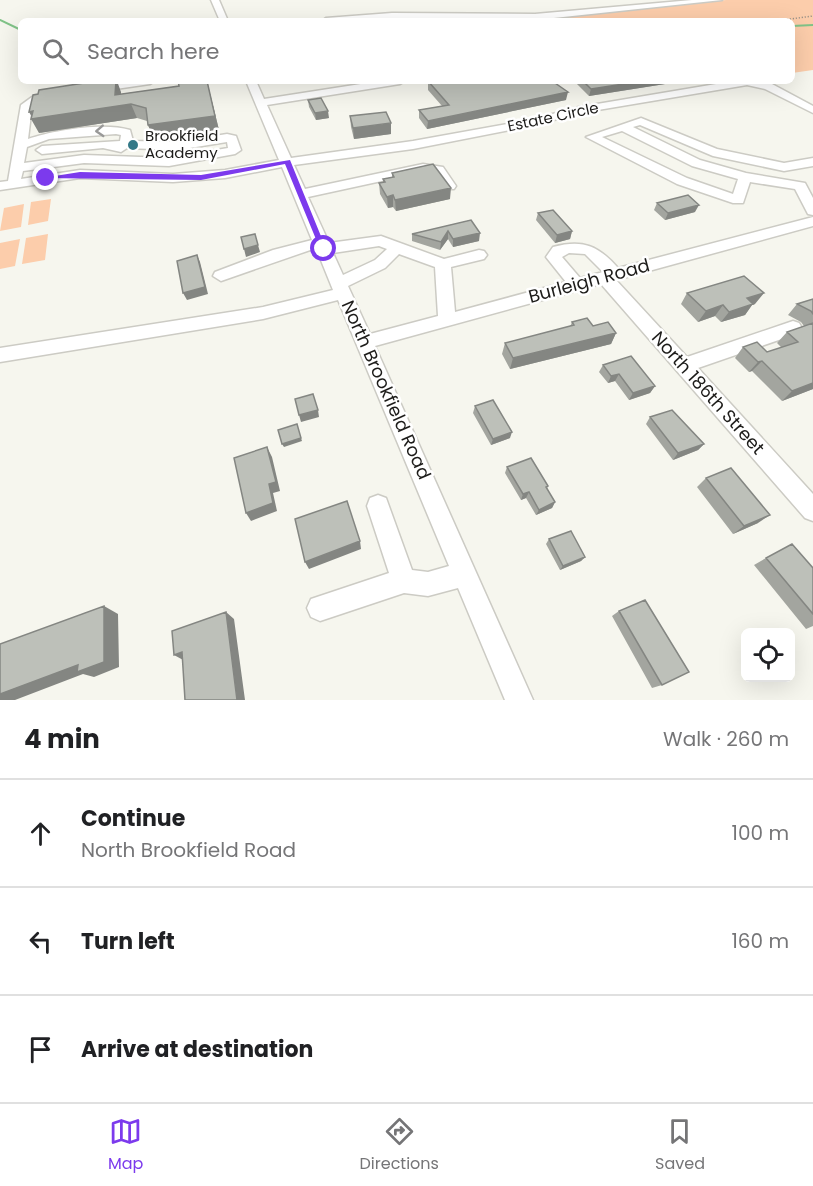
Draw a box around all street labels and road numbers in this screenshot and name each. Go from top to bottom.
street label: Estate Circle [505,97,600,136]
street label: Burleigh Road [525,252,652,309]
street label: North Brookfield Road [336,296,437,483]
street label: North 186th Street [646,326,770,460]

